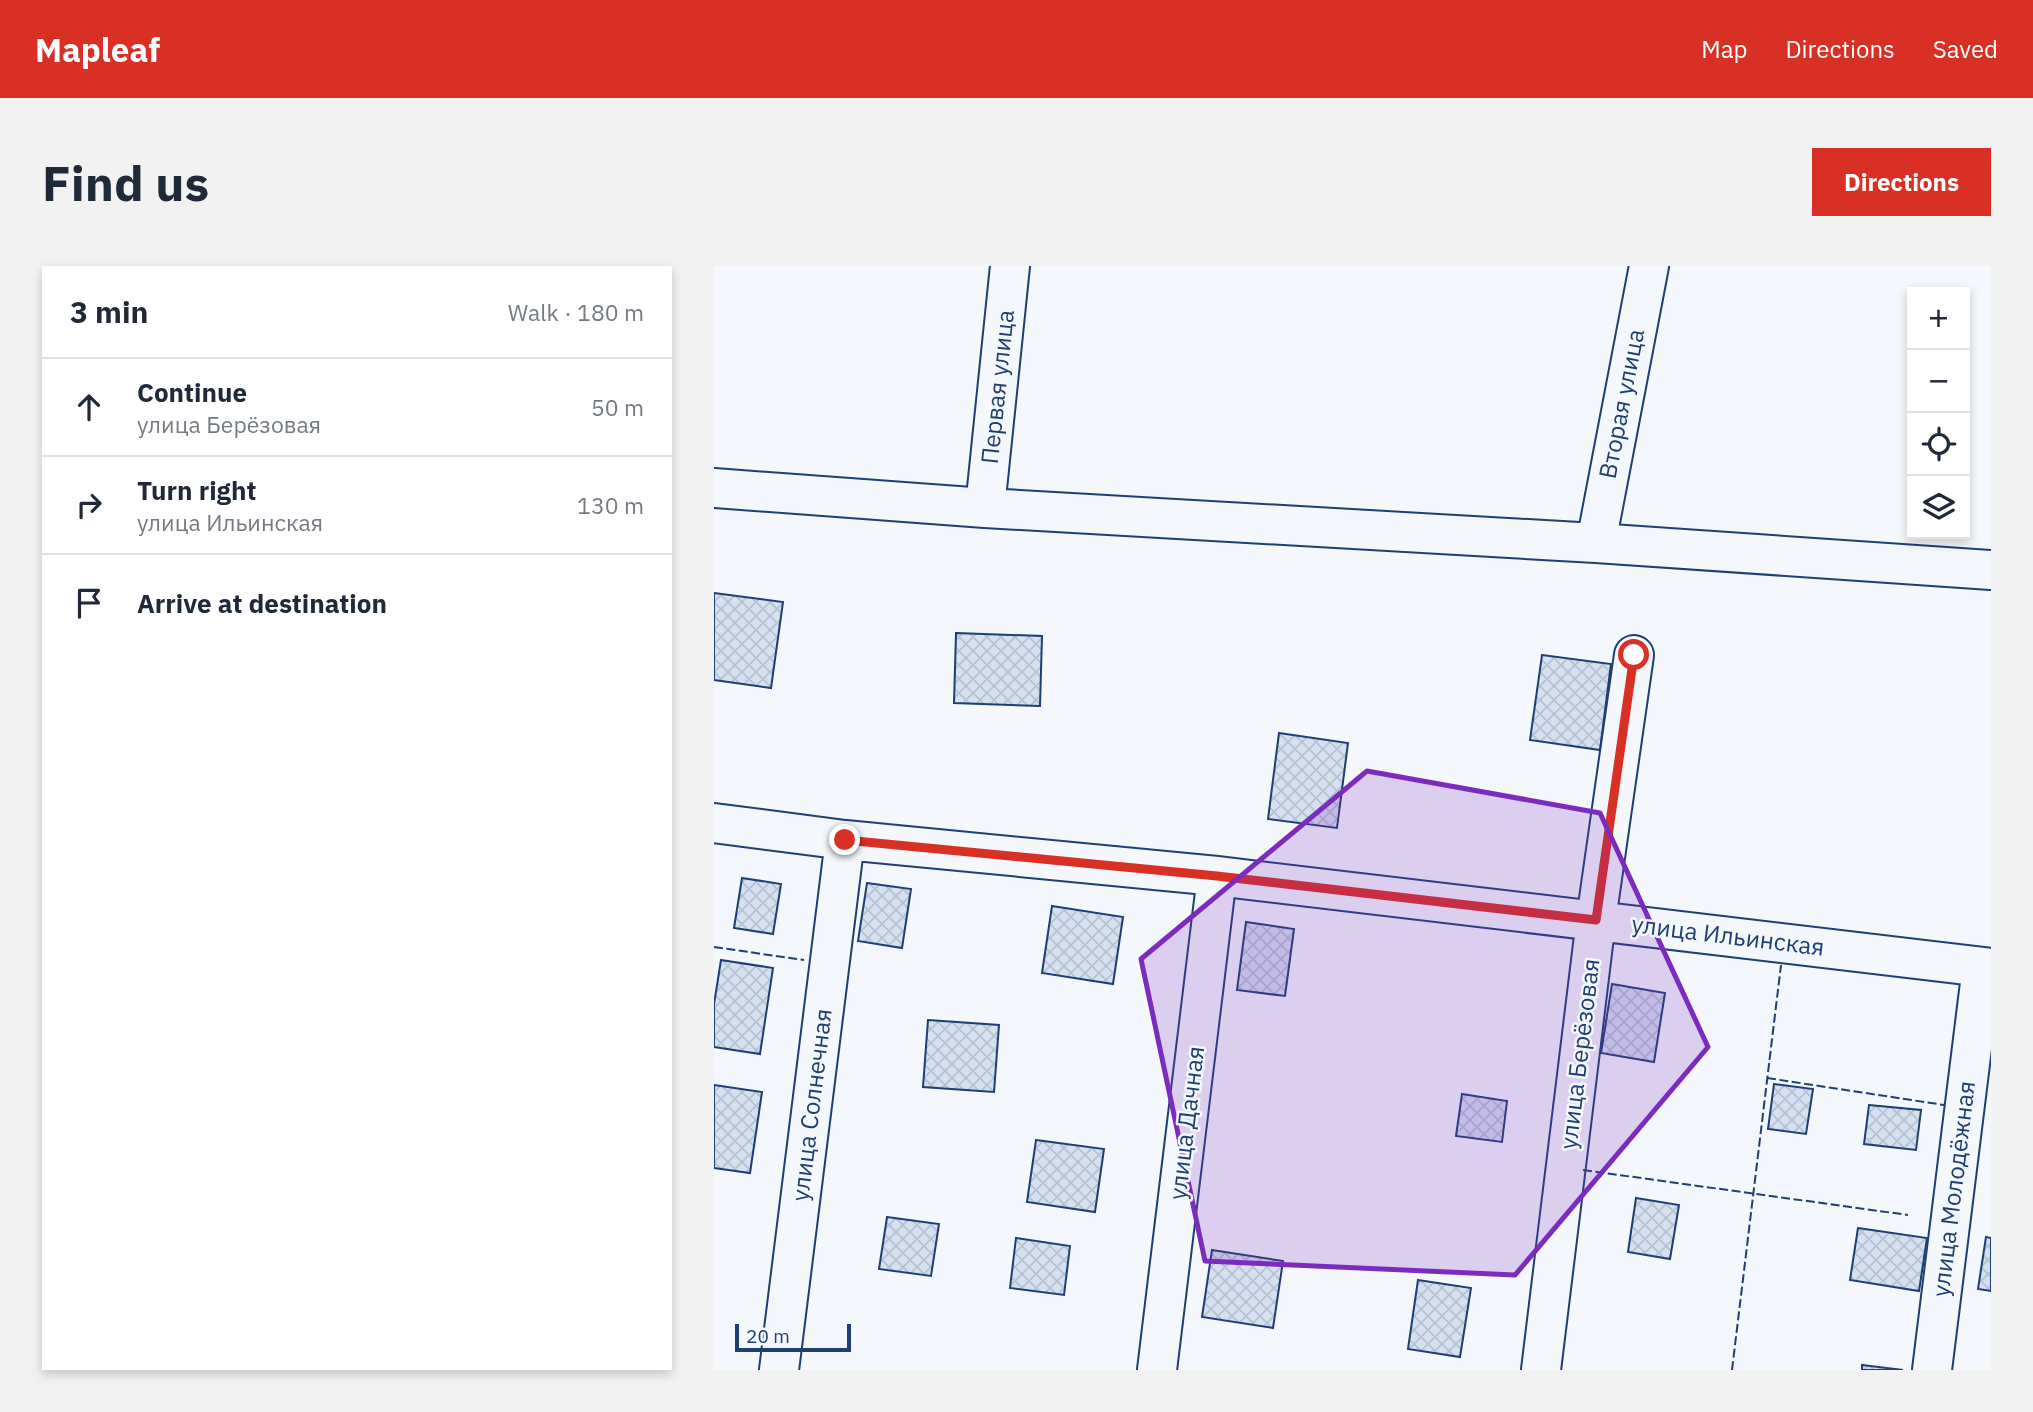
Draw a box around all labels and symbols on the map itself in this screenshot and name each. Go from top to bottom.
street label: Первая улица [973,308,1021,466]
street label: Вторая улица [1591,326,1651,481]
route start [1618,639,1649,670]
route end [829,824,860,855]
street label: улица Ильинская [1630,907,1826,963]
street label: улица Берёзовая [1551,957,1607,1151]
street label: улица Солнечная [783,1007,839,1203]
street label: улица Дачная [1161,1044,1211,1202]
street label: улица Молодёжная [1924,1079,1982,1299]
scale bar [735,1321,850,1353]

